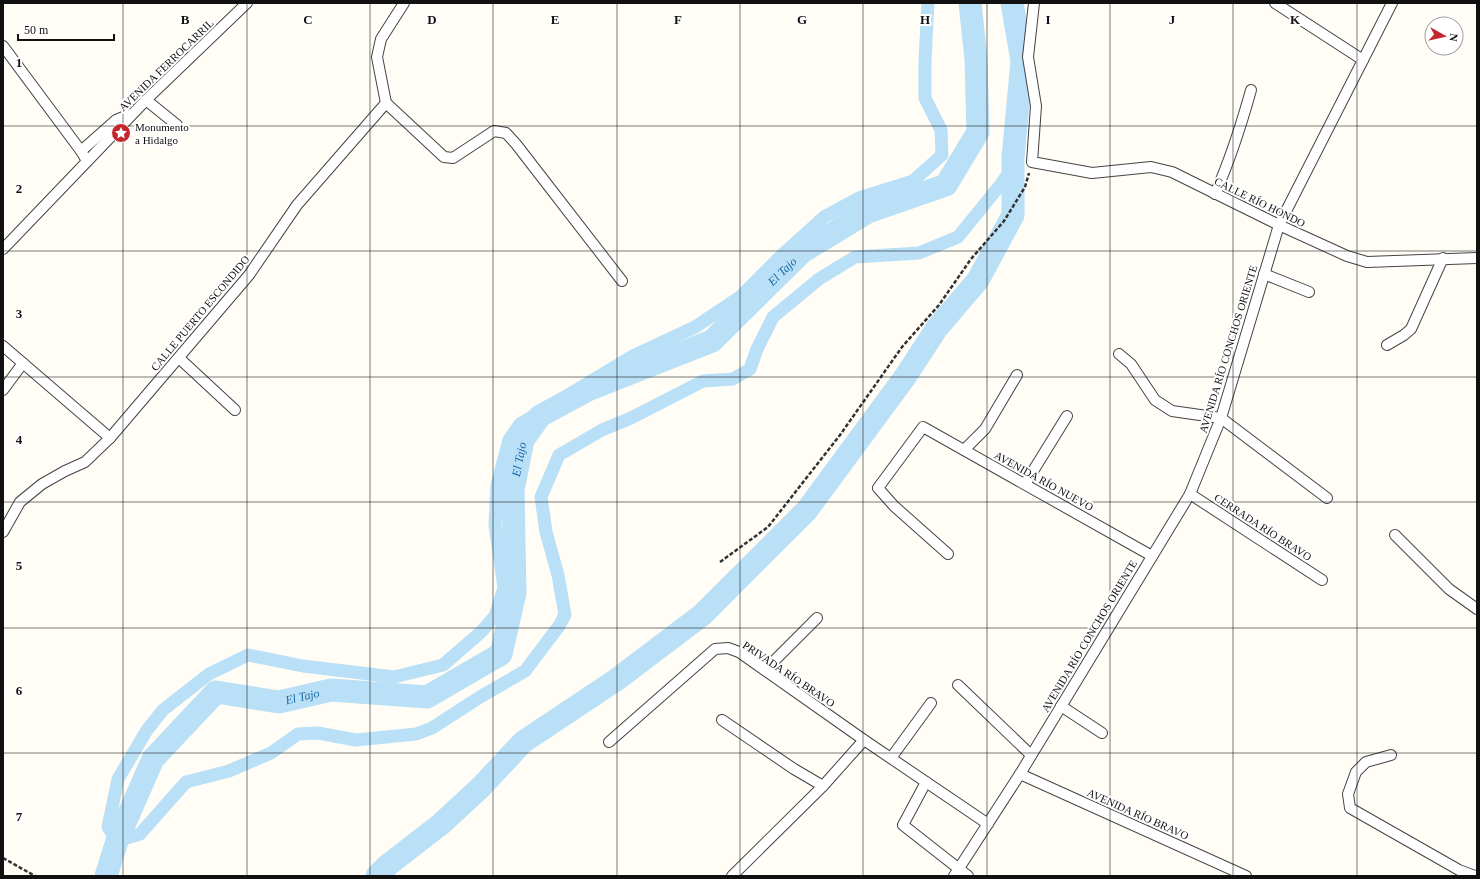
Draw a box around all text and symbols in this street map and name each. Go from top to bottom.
text: B [181,12,190,27]
text: C [303,12,313,27]
text: D [427,12,437,27]
text: E [551,12,559,27]
text: F [674,12,682,27]
text: G [797,12,807,27]
text: H [920,12,930,27]
text: I [1045,12,1051,27]
text: J [1169,12,1176,27]
text: K [1290,12,1301,27]
scale bar [18,16,114,42]
north arrow [1424,16,1464,56]
street label: AVENIDA FERROCARRIL [116,17,216,113]
text: 50 m [24,23,49,37]
text: N [1447,33,1460,42]
text: 1 [16,55,22,70]
place label: Monumento a Hidalgo [135,121,189,146]
place icon: Monumento a Hidalgo [110,122,132,144]
street label: CALLE RÍO HONDO [1213,175,1307,229]
text: 2 [16,181,22,196]
street label: CALLE PUERTO ESCONDIDO [148,253,252,373]
water label: El Tajo [764,254,800,289]
street label: AVENIDA RÍO CONCHOS ORIENTE [1197,263,1259,434]
text: 3 [16,306,23,321]
text: 4 [16,432,23,447]
water label: El Tajo [509,441,529,479]
street label: AVENIDA RÍO NUEVO [993,449,1096,513]
street label: CERRADA RÍO BRAVO [1212,491,1314,563]
text: 5 [16,558,23,573]
street label: AVENIDA RÍO CONCHOS ORIENTE [1039,558,1139,714]
street label: PRIVADA RÍO BRAVO [741,639,837,709]
text: 6 [16,683,23,698]
water label: El Tajo [283,686,321,708]
street label: AVENIDA RÍO BRAVO [1085,786,1191,842]
text: 7 [16,809,23,824]

